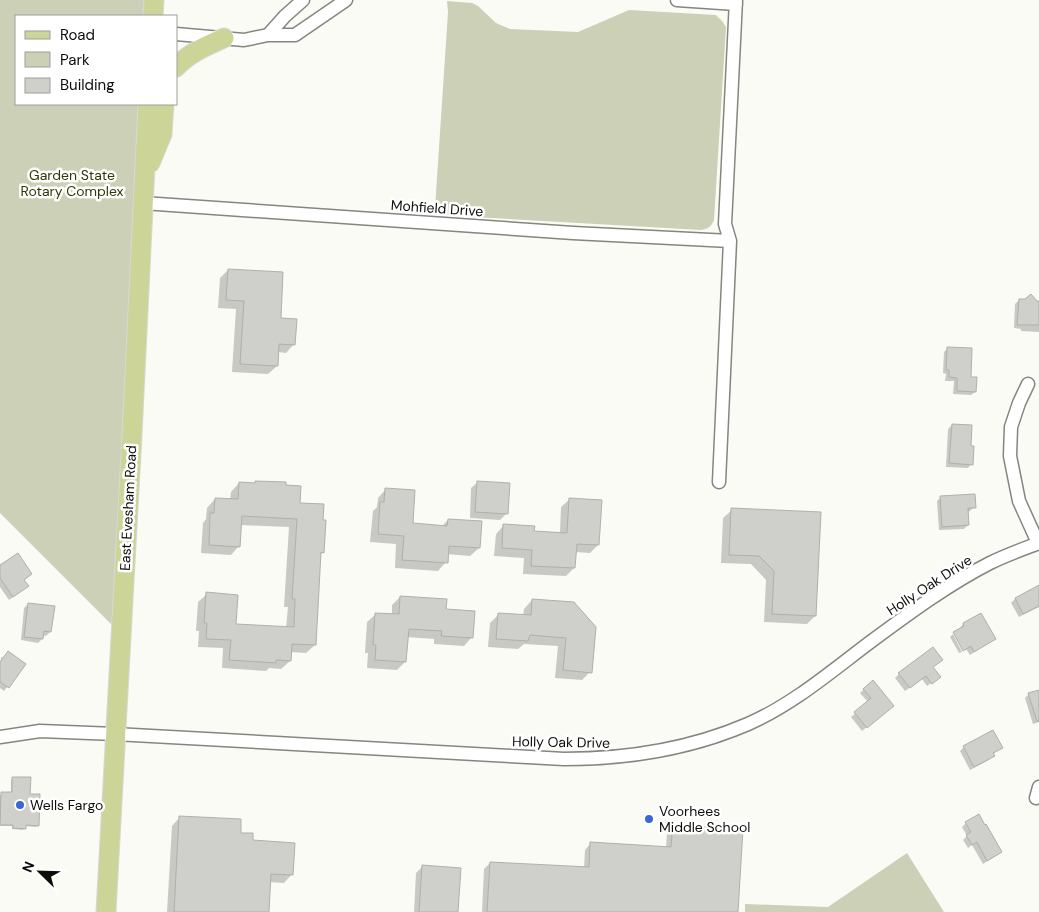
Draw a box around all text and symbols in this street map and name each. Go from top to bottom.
legend [15,15,178,105]
text: Road [60,25,95,45]
text: Park [60,50,90,70]
text: Building [60,75,115,95]
park label: Garden State Rotary Complex [21,166,124,200]
street label: Mohfield Drive [390,196,484,220]
street label: East Evesham Road [116,445,140,571]
street label: Holly Oak Drive [883,551,975,619]
street label: Holly Oak Drive [512,732,610,752]
place label: Wells Fargo [30,796,103,814]
marker: Wells Fargo [14,799,26,811]
place label: Voorhees Middle School [659,802,750,836]
marker: Voorhees Middle School [643,813,655,825]
north arrow [15,847,65,897]
text: N [18,859,38,875]

